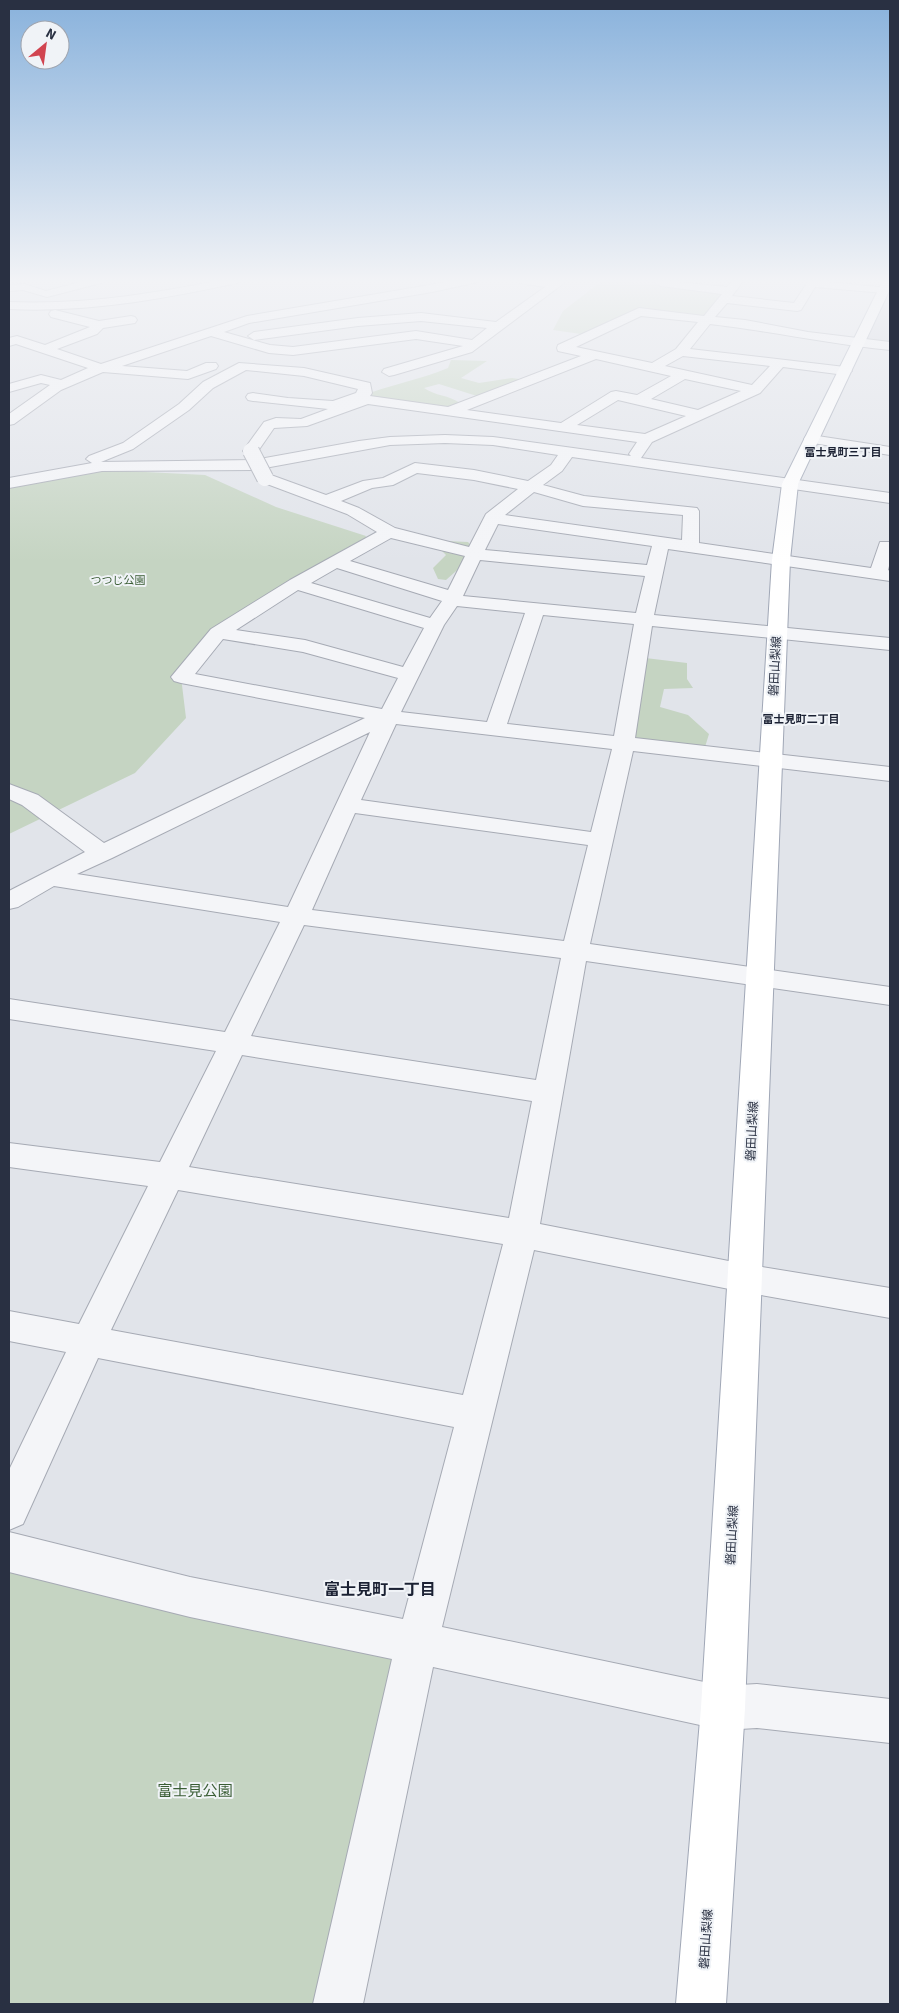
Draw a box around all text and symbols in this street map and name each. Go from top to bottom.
north arrow [20,20,70,70]
text: N [42,24,60,46]
district label: 富士見町三丁目 [805,445,882,460]
park label: つつじ公園 [91,573,146,588]
street label: 磐田山梨線 [765,636,786,696]
district label: 富士見町二丁目 [763,712,840,727]
street label: 磐田山梨線 [742,1101,763,1161]
street label: 磐田山梨線 [722,1505,743,1565]
district label: 富士見町一丁目 [324,1579,436,1601]
park label: 富士見公園 [157,1781,233,1802]
street label: 磐田山梨線 [696,1909,717,1970]

